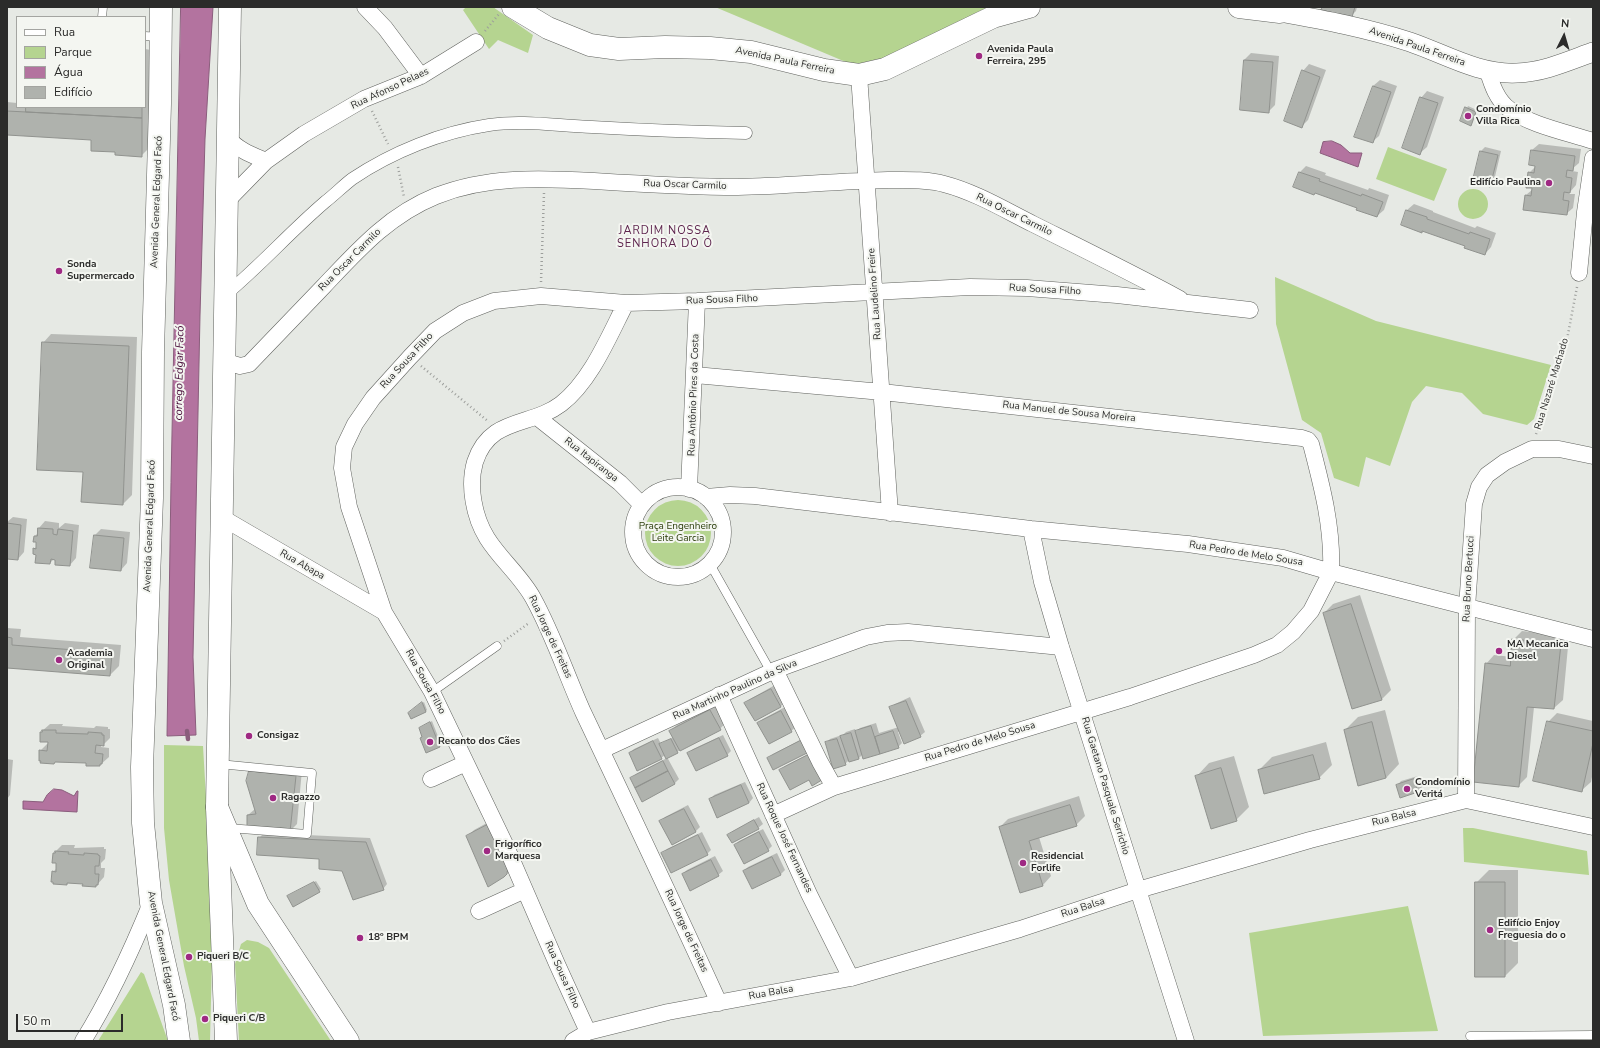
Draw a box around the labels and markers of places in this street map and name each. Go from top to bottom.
place label: Avenida Paula Ferreira, 295 [987,44,1054,68]
marker: Avenida Paula Ferreira, 295 [974,51,984,61]
place label: Condomínio Villa Rica [1476,104,1531,128]
marker: Condomínio Villa Rica [1463,111,1473,121]
place label: Edifício Paulina [1470,177,1541,189]
marker: Edifício Paulina [1544,178,1554,188]
place label: Sonda Supermercado [67,259,134,282]
marker: Sonda Supermercado [54,266,64,276]
place label: MA Mecanica Diesel [1507,639,1569,662]
marker: MA Mecanica Diesel [1494,646,1504,656]
place label: Academia Original [67,648,113,672]
marker: Academia Original [54,655,64,665]
place label: Consigaz [257,730,299,742]
marker: Consigaz [244,731,254,741]
place label: Recanto dos Cães [438,736,520,748]
marker: Recanto dos Cães [425,737,435,747]
place label: Condomínio Veritá [1415,777,1470,800]
marker: Condomínio Veritá [1402,784,1412,794]
place label: Ragazzo [281,792,320,804]
marker: Ragazzo [268,793,278,803]
place label: Frigorífico Marquesa [495,839,542,862]
marker: Frigorífico Marquesa [482,846,492,856]
place label: Residencial Forlife [1031,851,1084,874]
marker: Residencial Forlife [1018,858,1028,868]
place label: Edifício Enjoy Freguesia do o [1498,918,1566,942]
marker: Edifício Enjoy Freguesia do o [1485,925,1495,935]
place label: 18º BPM [368,932,408,944]
marker: 18º BPM [355,933,365,943]
place label: Piqueri B/C [197,951,249,963]
marker: Piqueri B/C [184,952,194,962]
place label: Piqueri C/B [213,1013,265,1025]
marker: Piqueri C/B [200,1014,210,1024]

